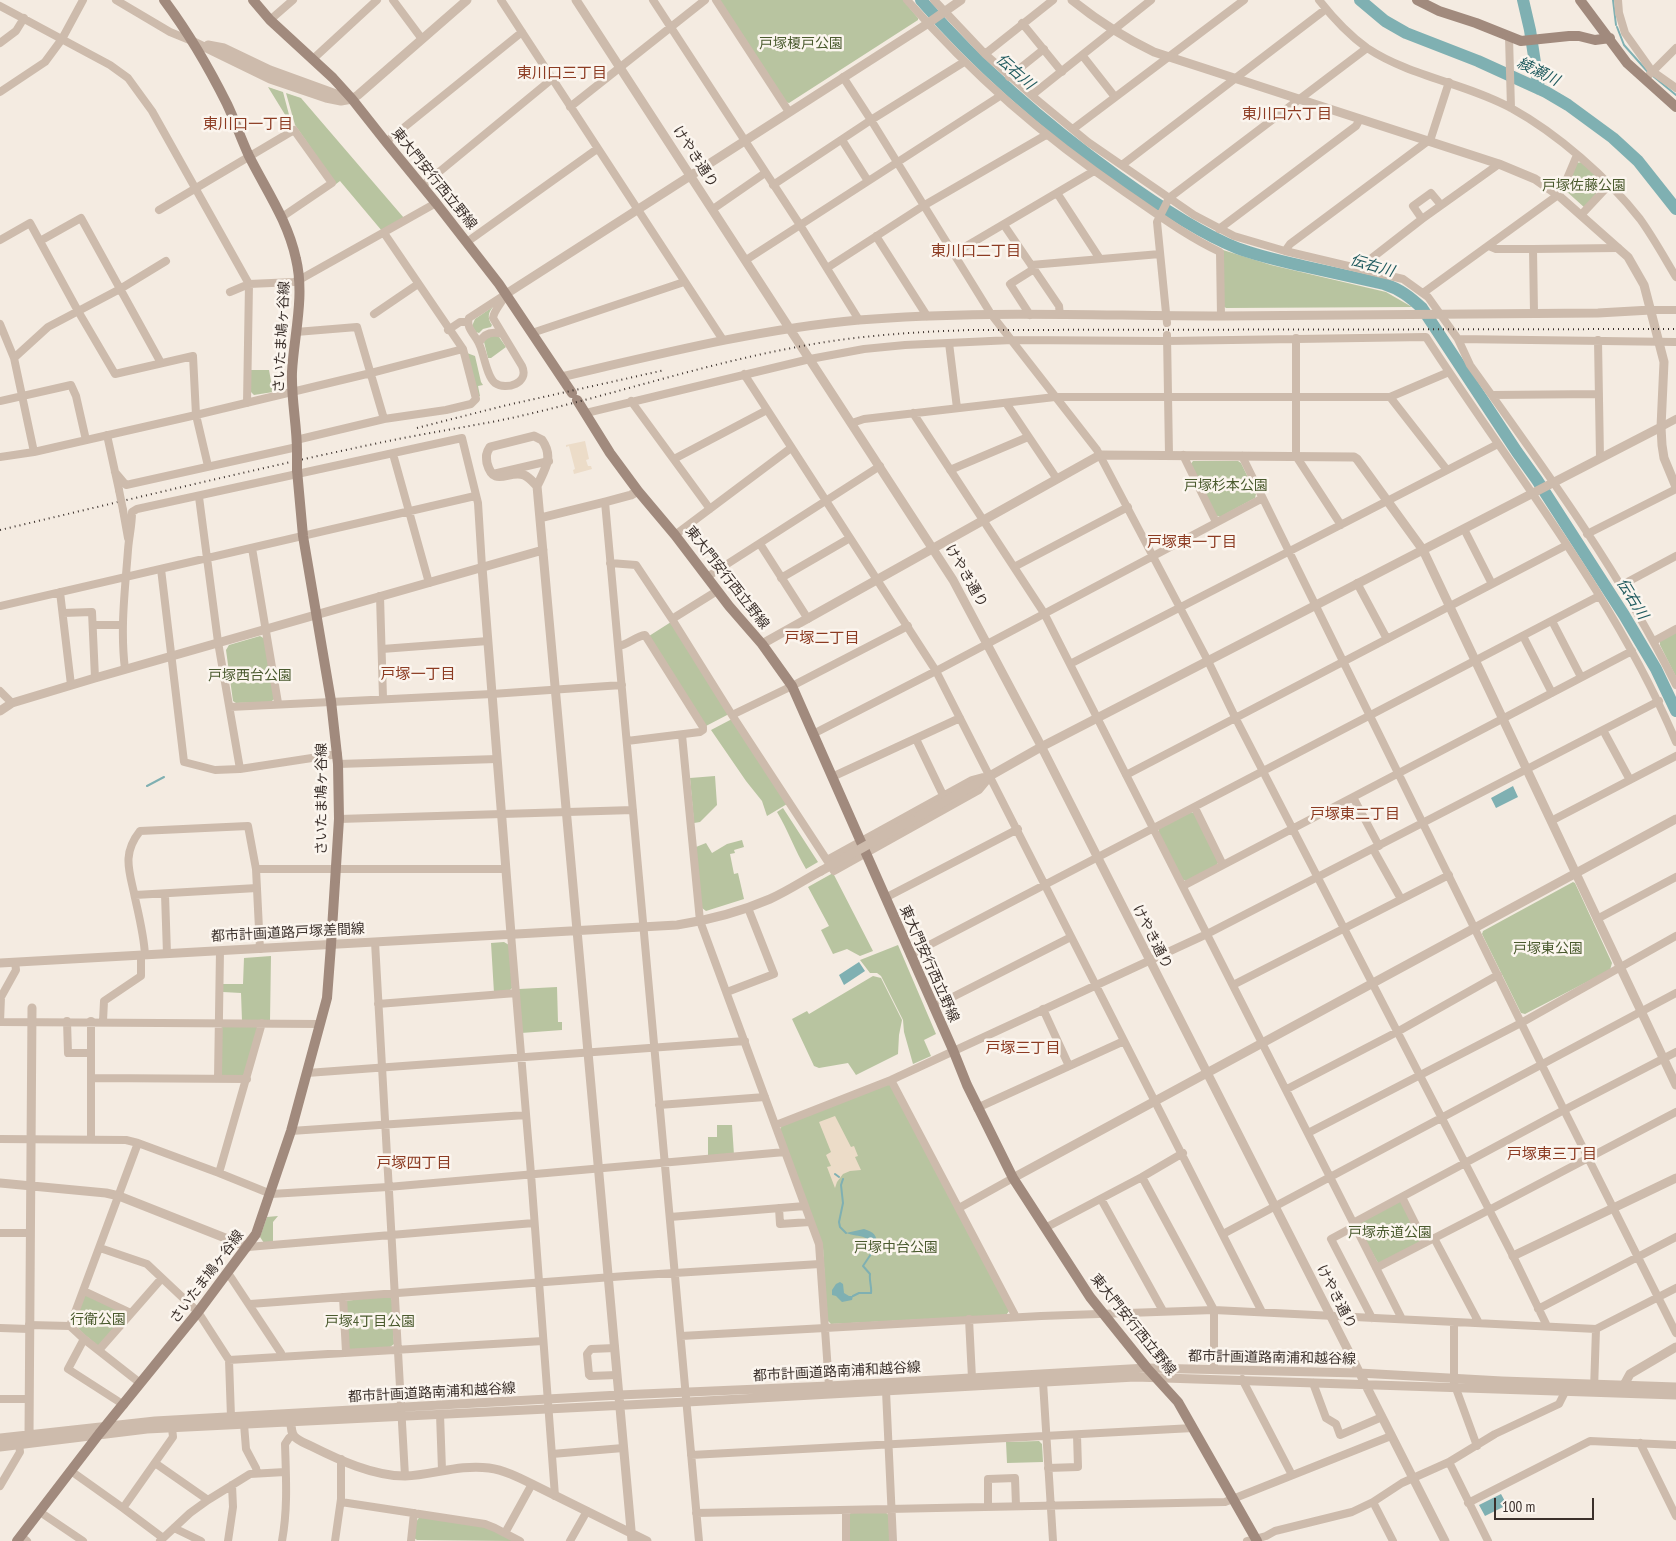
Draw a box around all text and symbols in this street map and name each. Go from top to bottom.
park label: 戸塚榎戸公園 [759,36,843,52]
water label: 伝右川 [992,50,1038,94]
water label: 綾瀬川 [1514,54,1562,90]
district label: 東川口三丁目 [517,65,607,83]
district label: 東川口六丁目 [1242,106,1332,124]
district label: 東川口一丁目 [203,116,293,134]
street label: けやき通り [669,123,721,191]
street label: 東大門安行西立野線 [388,125,480,233]
park label: 戸塚佐藤公園 [1542,178,1626,194]
district label: 東川口二丁目 [931,243,1021,261]
water label: 伝右川 [1348,251,1396,281]
street label: さいたま鳩ヶ谷線 [271,281,293,393]
park label: 戸塚杉本公園 [1184,478,1268,494]
street label: 東大門安行西立野線 [682,523,772,633]
district label: 戸塚東一丁目 [1147,534,1237,552]
street label: けやき通り [941,541,991,611]
water label: 伝右川 [1612,575,1652,623]
district label: 戸塚二丁目 [785,630,859,648]
district label: 戸塚一丁目 [381,666,455,684]
park label: 戸塚西台公園 [208,668,292,684]
street label: さいたま鳩ヶ谷線 [314,743,330,855]
district label: 戸塚東二丁目 [1310,806,1400,824]
street label: けやき通り [1129,902,1175,972]
street label: 東大門安行西立野線 [896,903,962,1025]
street label: 都市計画道路戸塚差間線 [211,921,365,945]
park label: 戸塚東公園 [1513,941,1583,957]
district label: 戸塚三丁目 [986,1040,1060,1058]
district label: 戸塚東三丁目 [1507,1146,1597,1164]
district label: 戸塚四丁目 [377,1155,451,1173]
park label: 戸塚赤道公園 [1348,1225,1432,1241]
street label: さいたま鳩ヶ谷線 [167,1227,247,1327]
park label: 戸塚中台公園 [854,1240,938,1256]
street label: けやき通り [1313,1262,1359,1332]
street label: 東大門安行西立野線 [1087,1271,1179,1379]
park label: 行衛公園 [70,1312,126,1328]
park label: 戸塚4丁目公園 [325,1314,415,1330]
street label: 都市計画道路南浦和越谷線 [1188,1348,1356,1368]
street label: 都市計画道路南浦和越谷線 [753,1359,921,1385]
street label: 都市計画道路南浦和越谷線 [348,1380,516,1406]
scale bar [1496,1488,1596,1520]
text: 100 m [1502,1497,1535,1516]

